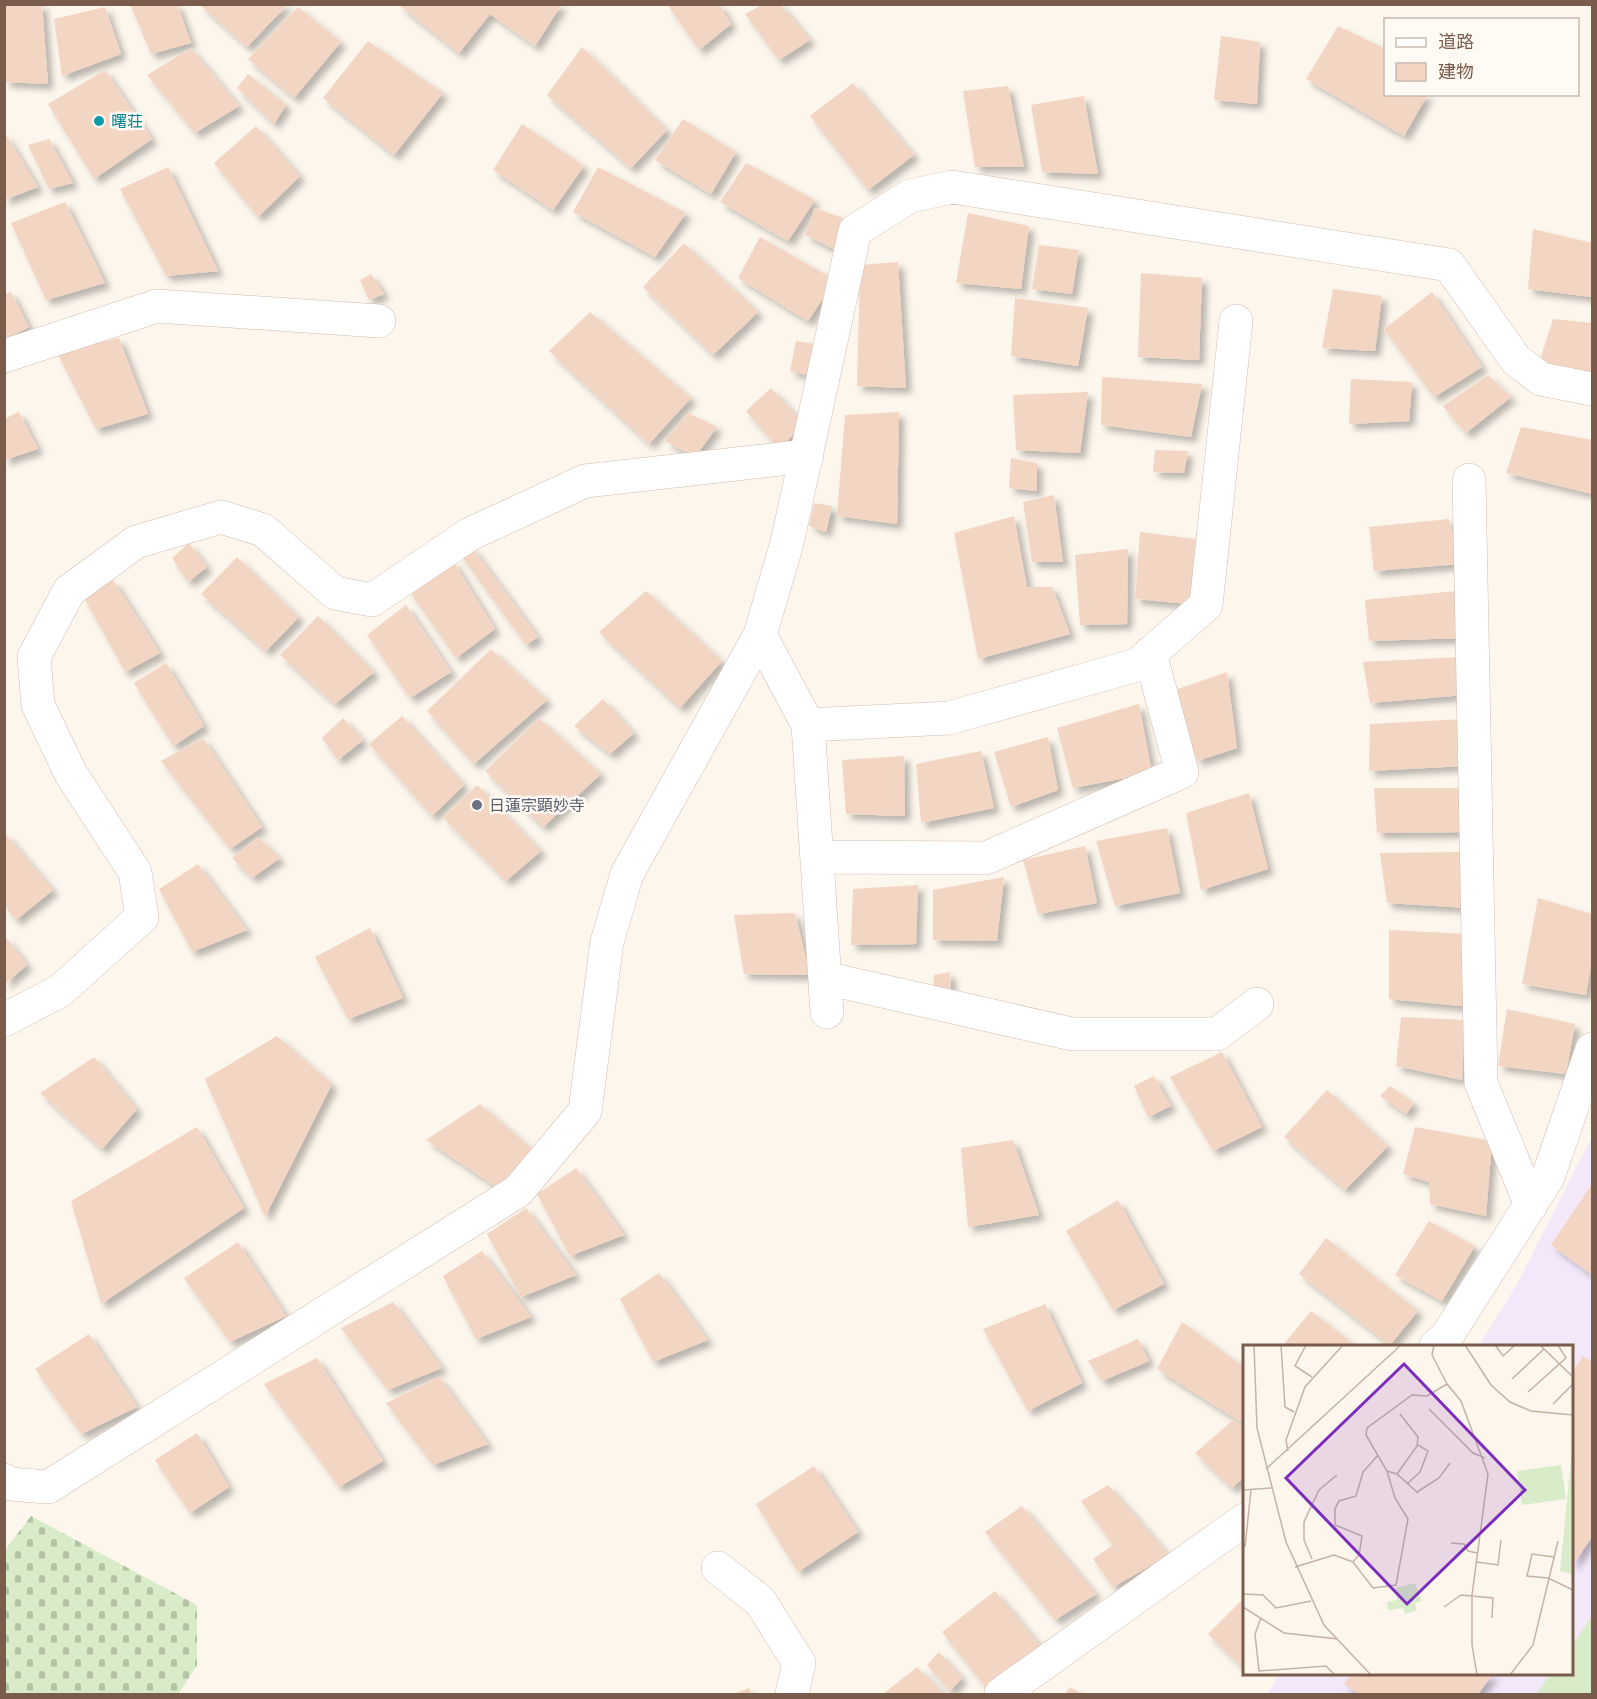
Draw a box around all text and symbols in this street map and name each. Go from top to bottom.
legend [1384,18,1579,96]
text: 道路 [1438,30,1474,53]
text: 建物 [1438,60,1474,83]
place label: 曙荘 [111,111,143,131]
marker: 曙荘 [92,114,106,128]
place label: 日蓮宗顕妙寺 [489,795,585,815]
marker: 日蓮宗顕妙寺 [470,798,484,812]
inset map [1243,1345,1573,1675]

